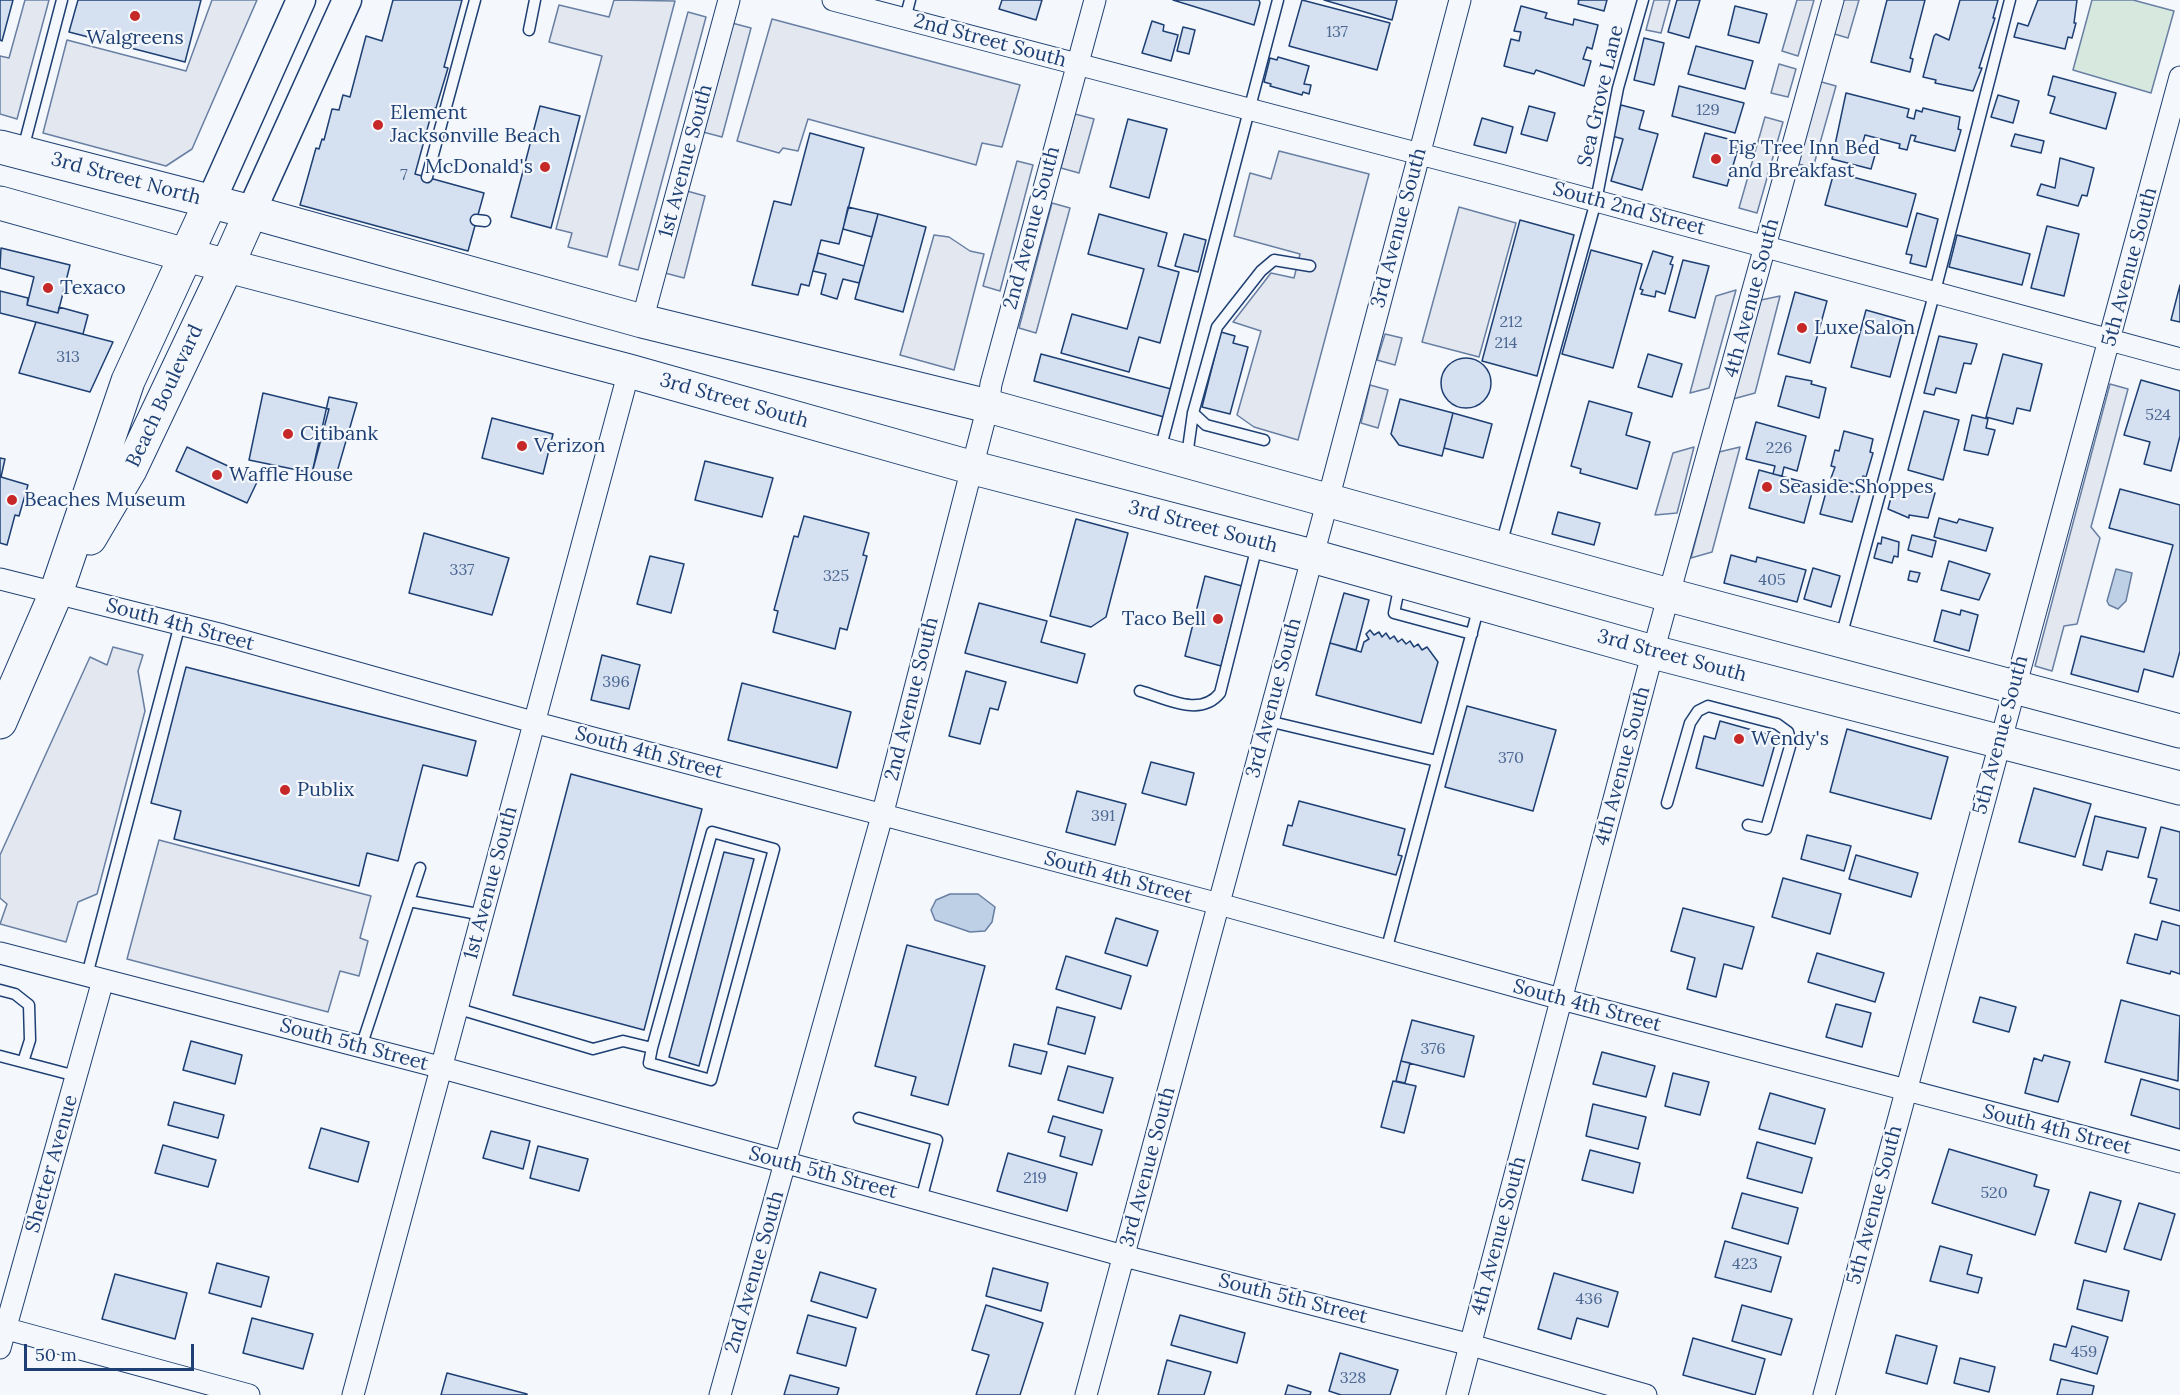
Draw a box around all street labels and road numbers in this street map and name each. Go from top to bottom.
street label: 2nd Street South [911,9,1069,73]
street label: Sea Grove Lane [1573,23,1629,169]
street label: 1st Avenue South [654,82,718,240]
street label: 2nd Avenue South [999,144,1065,312]
street label: 3rd Avenue South [1366,145,1432,311]
street label: 3rd Street North [48,147,204,211]
street label: South 2nd Street [1550,177,1708,241]
street label: 5th Avenue South [2097,185,2163,349]
street label: 4th Avenue South [1719,216,1785,380]
street label: Beach Boulevard [121,321,209,471]
street label: 3rd Street South [657,368,811,434]
street label: 3rd Street South [1126,496,1280,558]
street label: South 4th Street [103,594,257,656]
street label: 2nd Avenue South [880,615,944,783]
street label: 3rd Avenue South [1241,615,1307,781]
street label: 3rd Street South [1595,625,1749,687]
street label: 5th Avenue South [1968,653,2034,817]
street label: 4th Avenue South [1590,684,1656,848]
street label: South 4th Street [572,722,726,784]
street label: 1st Avenue South [459,804,523,962]
street label: South 4th Street [1041,847,1195,909]
street label: South 4th Street [1510,975,1664,1037]
street label: South 5th Street [277,1014,431,1076]
street label: 3rd Avenue South [1115,1084,1181,1250]
street label: Shetter Avenue [21,1092,83,1236]
street label: South 4th Street [1980,1100,2134,1160]
street label: 5th Avenue South [1842,1123,1908,1287]
street label: South 5th Street [746,1142,900,1204]
street label: 4th Avenue South [1466,1154,1532,1318]
street label: 2nd Avenue South [720,1188,790,1356]
street label: South 5th Street [1216,1269,1370,1329]

